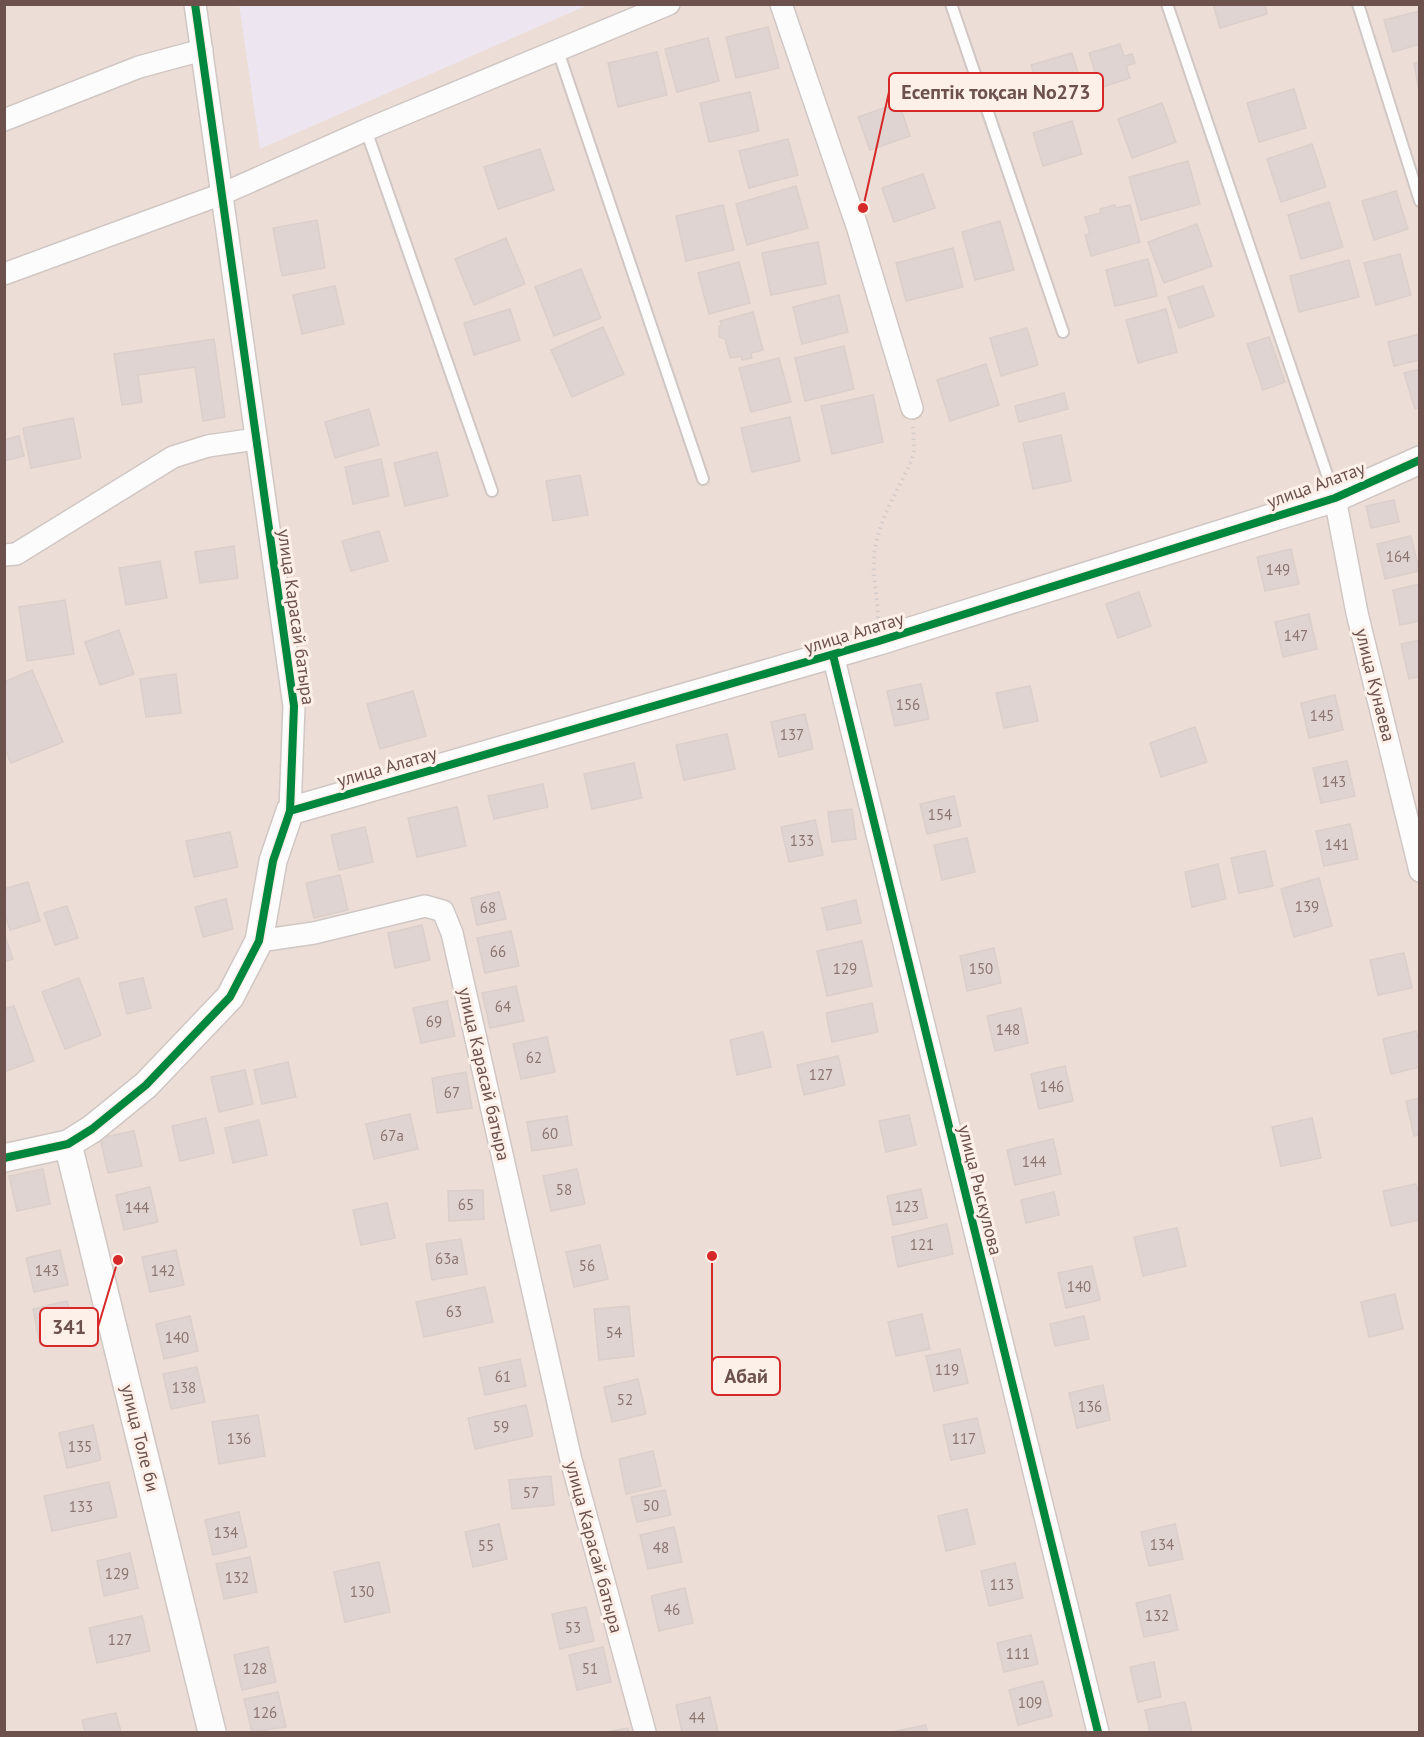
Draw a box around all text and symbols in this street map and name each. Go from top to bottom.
callout: Есептік тоқсан No273 [889,73,1103,111]
text: Есептік тоқсан No273 [901,79,1091,105]
street label: улица Алатау [1264,456,1369,513]
street label: улица Карасай батыра [273,528,320,706]
house number: 164 [1386,547,1410,566]
house number: 149 [1266,560,1290,579]
street label: улица Алатау [801,606,907,659]
house number: 147 [1284,626,1308,645]
street label: улица Кунаева [1350,626,1401,744]
house number: 156 [896,695,920,714]
house number: 145 [1310,706,1334,725]
house number: 137 [780,725,804,744]
street label: улица Алатау [334,741,440,792]
house number: 143 [1322,772,1346,791]
house number: 154 [928,805,952,824]
house number: 133 [790,831,814,850]
house number: 141 [1325,835,1349,854]
house number: 139 [1295,897,1319,916]
house number: 68 [480,898,496,917]
house number: 66 [490,942,506,961]
house number: 129 [833,959,857,978]
house number: 150 [969,959,993,978]
street label: улица Карасай батыра [453,985,516,1163]
house number: 64 [495,997,511,1016]
house number: 69 [426,1012,442,1031]
house number: 148 [996,1020,1020,1039]
house number: 62 [526,1048,542,1067]
house number: 127 [809,1065,833,1084]
house number: 146 [1040,1077,1064,1096]
house number: 67 [444,1083,460,1102]
street label: улица Рыскулова [953,1122,1008,1257]
house number: 60 [542,1124,558,1143]
house number: 67а [380,1126,404,1145]
house number: 144 [1022,1152,1046,1171]
house number: 58 [556,1180,572,1199]
house number: 65 [458,1195,474,1214]
house number: 123 [895,1197,919,1216]
house number: 144 [125,1198,149,1217]
house number: 121 [910,1235,934,1254]
house number: 63а [435,1249,459,1268]
house number: 56 [579,1256,595,1275]
house number: 143 [35,1261,59,1280]
house number: 142 [151,1261,175,1280]
house number: 140 [1067,1277,1091,1296]
house number: 63 [446,1302,462,1321]
callout: 341 [40,1308,98,1346]
text: 341 [52,1314,86,1340]
house number: 54 [606,1323,622,1342]
house number: 140 [165,1328,189,1347]
callout: Абай [712,1357,780,1395]
house number: 119 [935,1360,959,1379]
text: Абай [724,1363,768,1389]
house number: 61 [495,1367,511,1386]
house number: 138 [172,1378,196,1397]
street label: улица Толе би [116,1382,165,1494]
house number: 52 [617,1390,633,1409]
house number: 136 [1078,1397,1102,1416]
house number: 59 [493,1417,509,1436]
house number: 136 [227,1429,251,1448]
house number: 117 [952,1429,976,1448]
house number: 135 [68,1437,92,1456]
street label: улица Карасай батыра [560,1458,629,1635]
house number: 57 [523,1483,539,1502]
house number: 50 [643,1496,659,1515]
house number: 133 [69,1497,93,1516]
house number: 134 [214,1523,238,1542]
house number: 134 [1150,1535,1174,1554]
house number: 55 [478,1536,494,1555]
house number: 48 [653,1538,669,1557]
house number: 129 [105,1564,129,1583]
house number: 132 [225,1568,249,1587]
house number: 113 [990,1575,1014,1594]
house number: 130 [350,1582,374,1601]
house number: 46 [664,1600,680,1619]
house number: 132 [1145,1606,1169,1625]
house number: 53 [565,1618,581,1637]
house number: 127 [108,1630,132,1649]
house number: 111 [1006,1644,1030,1663]
house number: 128 [243,1659,267,1678]
house number: 51 [582,1659,598,1678]
house number: 109 [1018,1693,1042,1712]
house number: 126 [253,1703,277,1722]
house number: 44 [689,1708,705,1727]

